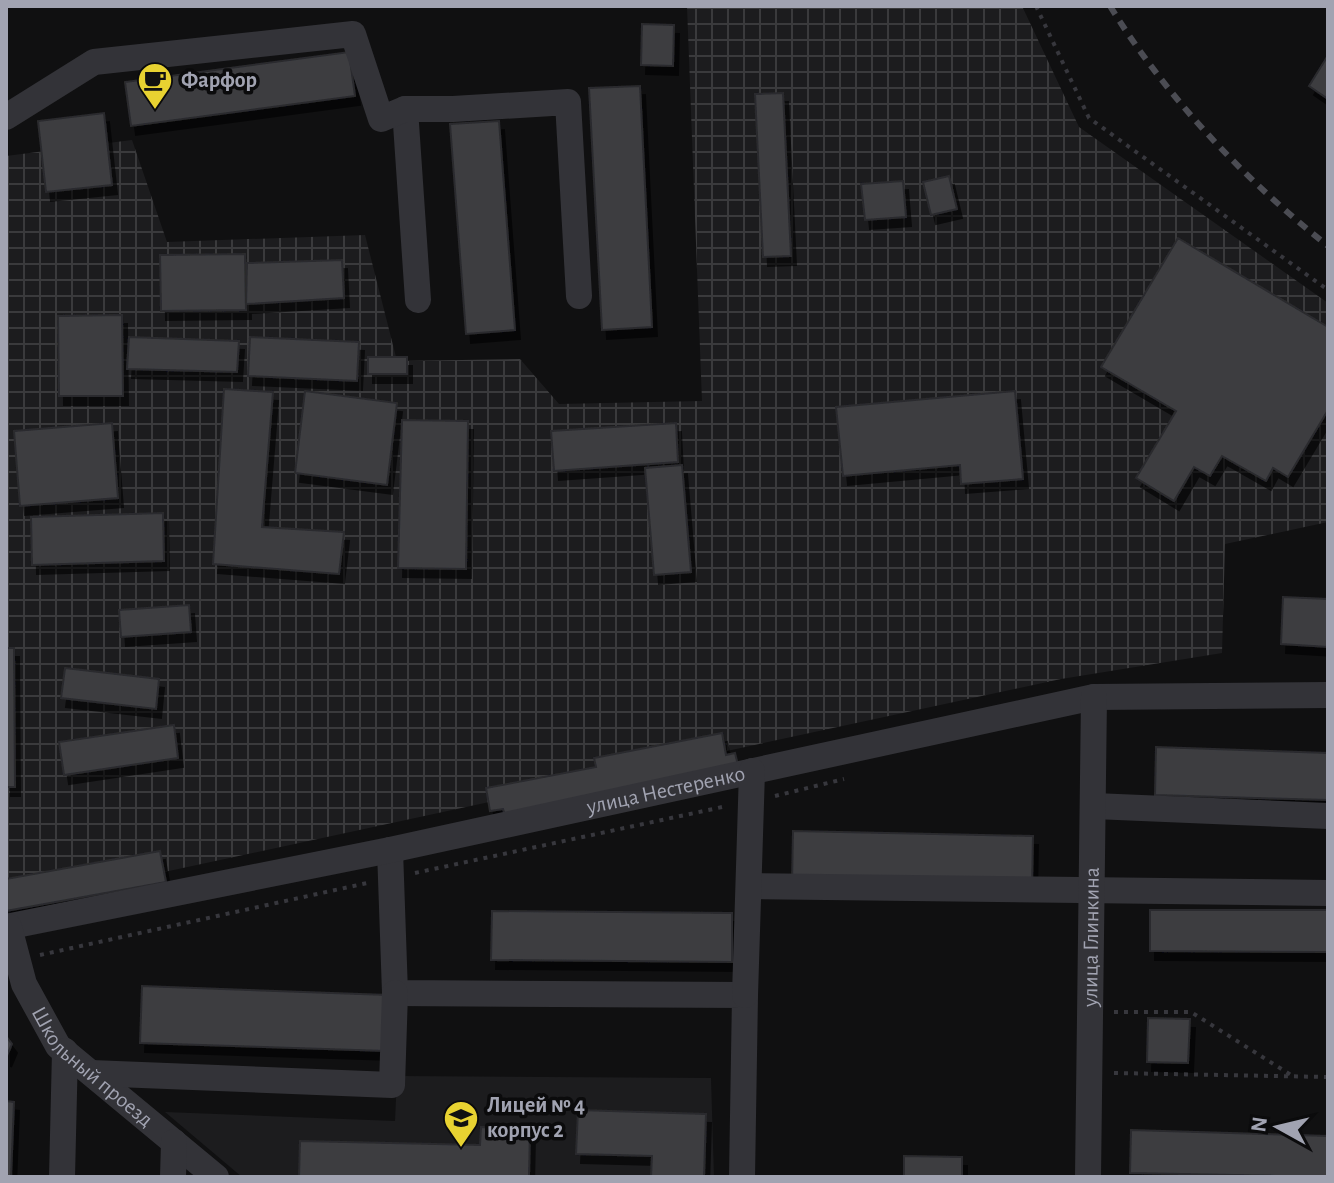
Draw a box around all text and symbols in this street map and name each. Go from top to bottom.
cafe icon: Фарфор [136,61,174,111]
place label: Фарфор [181,69,257,91]
street label: улица Нестеренко [584,762,747,818]
street label: улица Глинкина [1079,867,1103,1008]
street label: Школьный проезд [28,1003,157,1131]
north arrow [1238,1087,1318,1167]
place label: Лицей № 4 корпус 2 [487,1094,585,1142]
school or university icon: Лицей № 4 корпус 2 [442,1099,480,1149]
text: N [1247,1115,1271,1133]

